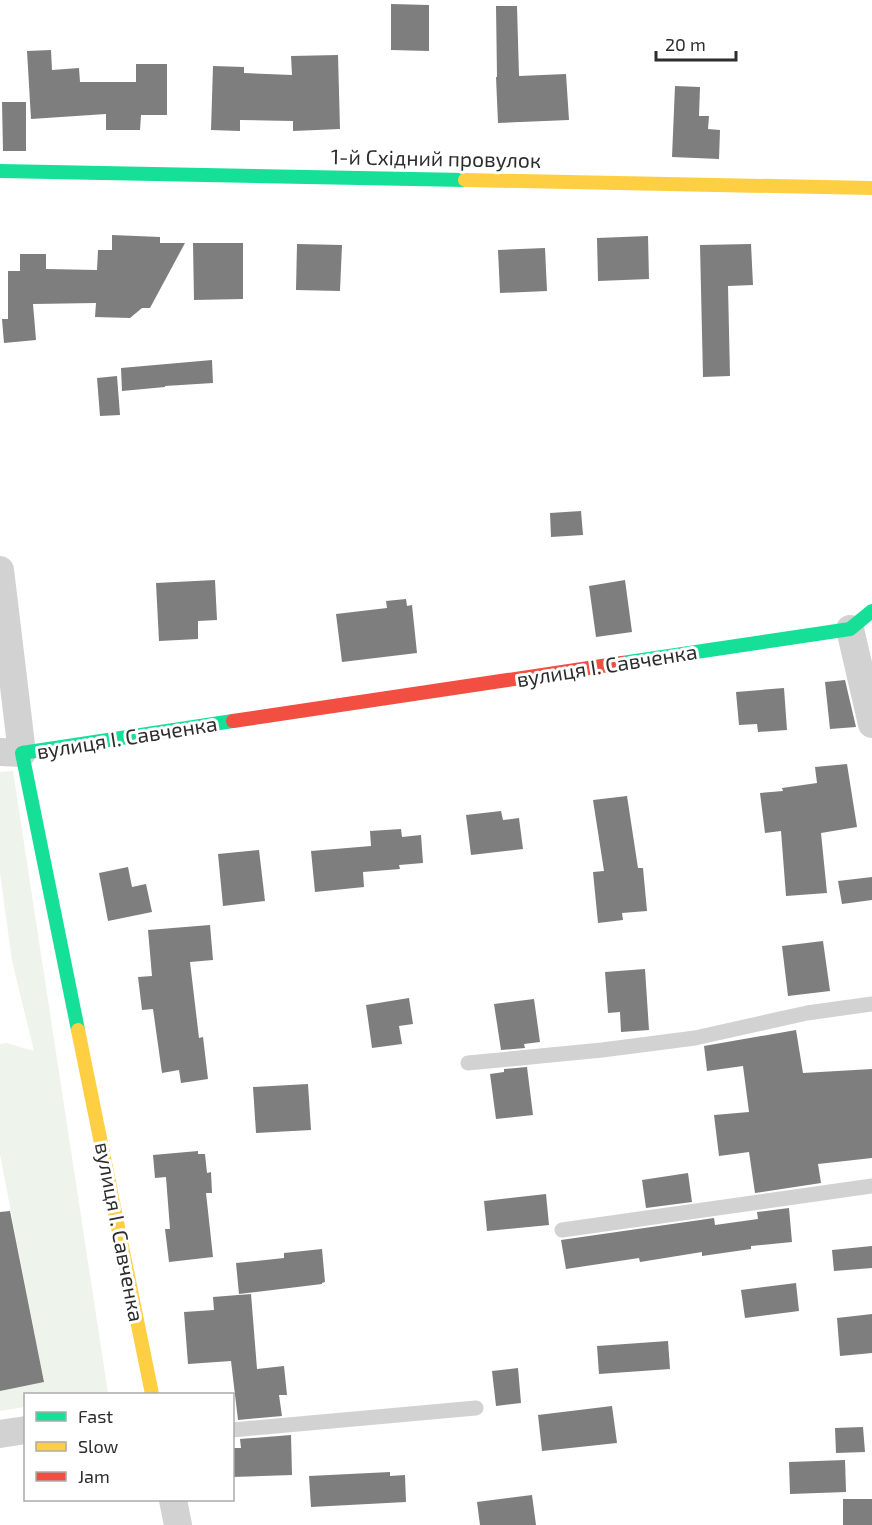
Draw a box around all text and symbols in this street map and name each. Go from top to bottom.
scale bar [656,24,736,62]
text: 20 m [665,33,706,55]
street label: 1-й Східний провулок [331,143,541,173]
street label: вулиця І. Савченка [515,638,699,692]
street label: вулиця І. Савченка [35,710,219,764]
street label: вулиця І. Савченка [90,1140,150,1324]
legend [24,1393,234,1501]
text: Fast [78,1405,113,1427]
text: Slow [78,1435,119,1457]
text: Jam [78,1465,110,1487]

